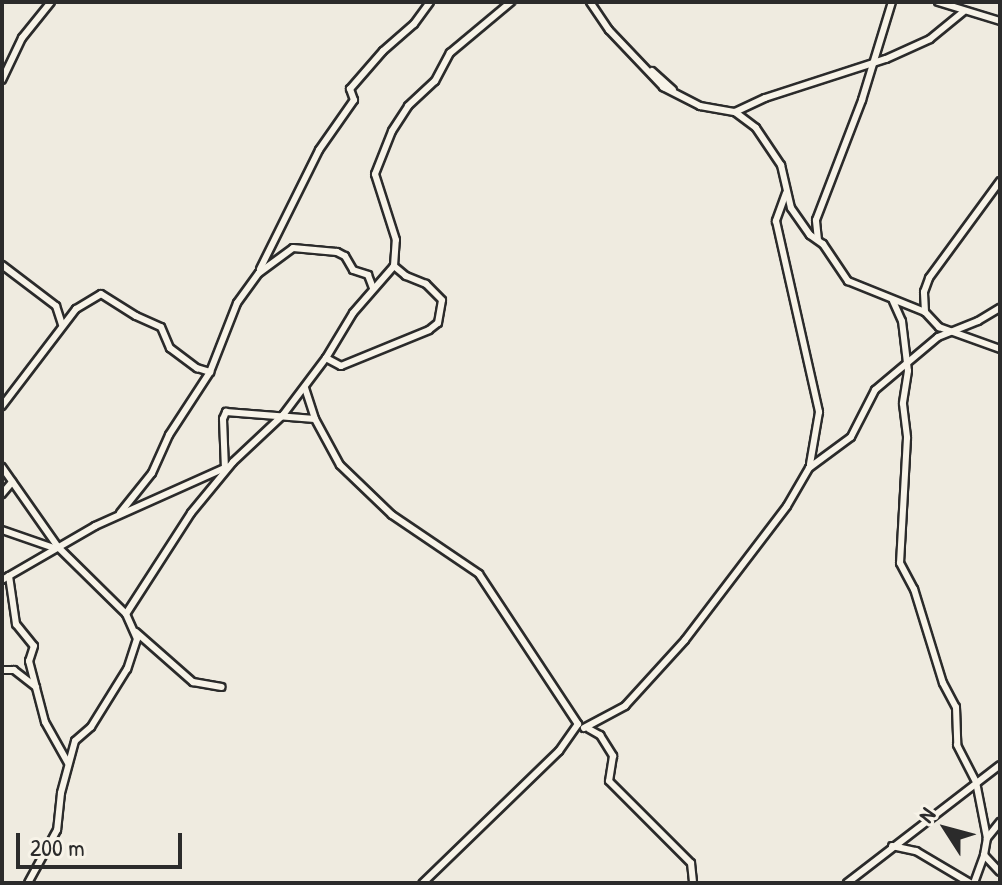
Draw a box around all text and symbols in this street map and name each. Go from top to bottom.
north arrow [906,789,986,869]
text: N [911,801,942,828]
scale bar [20,817,186,867]
text: 200 m [30,831,85,863]

